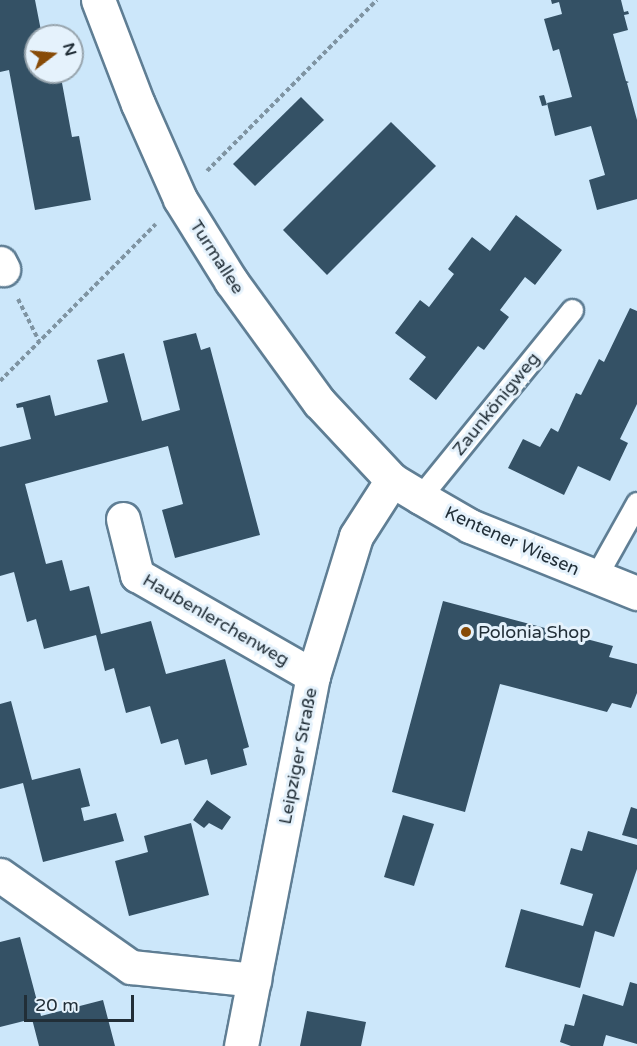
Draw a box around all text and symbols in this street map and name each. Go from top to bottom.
north arrow [24,24,84,84]
text: N [58,41,81,59]
street label: Turmallee [185,216,249,298]
street label: Zaunkönigweg [448,348,544,460]
street label: Kentener Wiesen [441,502,583,580]
street label: Haubenlerchenweg [139,569,293,671]
place label: Polonia Shop [478,621,591,643]
marker: Polonia Shop [459,625,473,639]
street label: Leipziger Straße [274,686,322,826]
scale bar [27,983,136,1021]
text: 20 m [35,994,79,1016]

